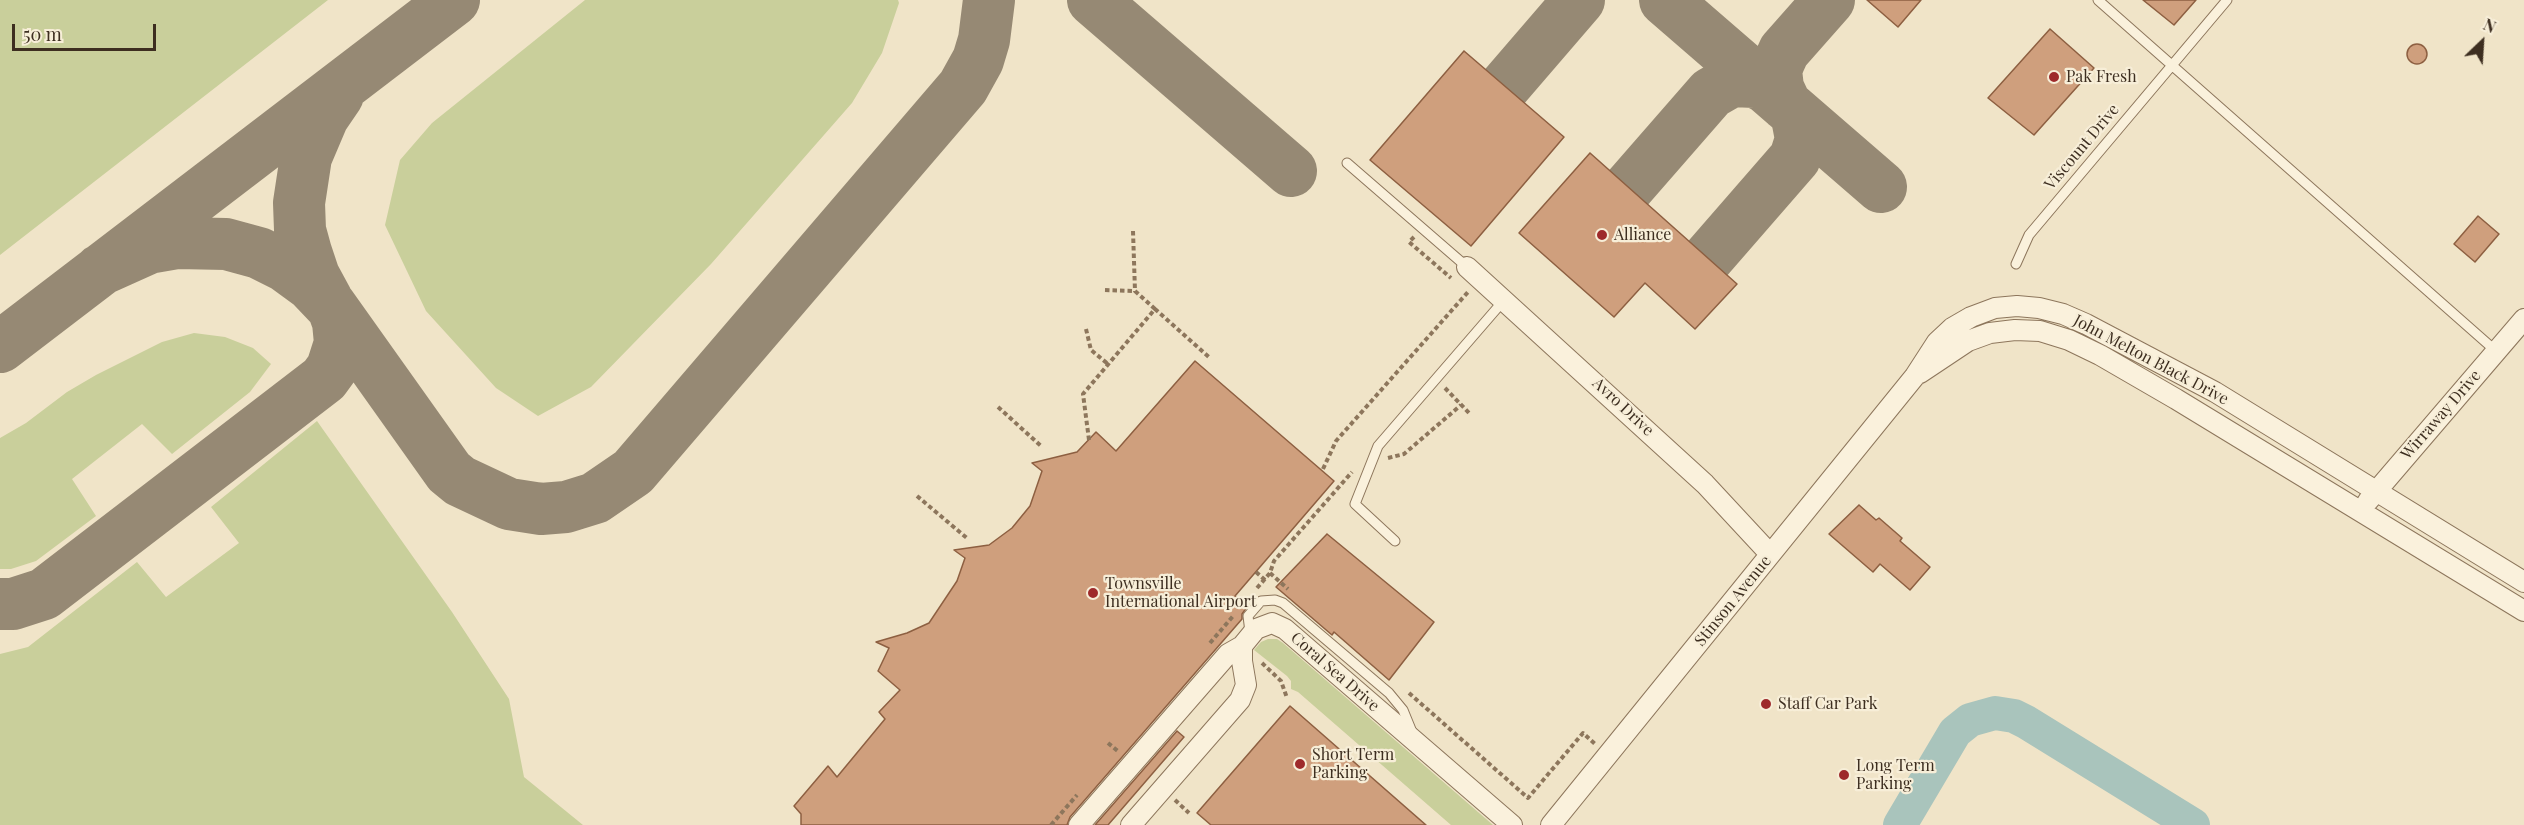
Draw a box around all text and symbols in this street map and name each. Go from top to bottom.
scale bar [15,12,159,50]
north arrow [2452,12,2512,72]
text: N [2480,13,2499,37]
text: 50 m [23,22,62,46]
place label: Pak Fresh [2066,67,2137,87]
marker: Pak Fresh [2047,70,2061,84]
street label: Viscount Drive [2041,100,2123,194]
place label: Alliance [1614,225,1671,245]
marker: Alliance [1595,228,1609,242]
street label: John Melton Black Drive [2070,311,2232,409]
street label: Wirraway Drive [2397,366,2485,464]
street label: Avro Drive [1588,374,1658,440]
street label: Stinson Avenue [1691,552,1775,650]
place label: Townsville International Airport [1105,574,1256,612]
marker: Townsville International Airport [1086,586,1100,600]
street label: Coral Sea Drive [1287,628,1383,716]
place label: Staff Car Park [1778,694,1878,714]
marker: Staff Car Park [1759,697,1773,711]
place label: Short Term Parking [1312,745,1394,783]
place label: Long Term Parking [1856,756,1935,794]
marker: Short Term Parking [1293,757,1307,771]
marker: Long Term Parking [1837,768,1851,782]

